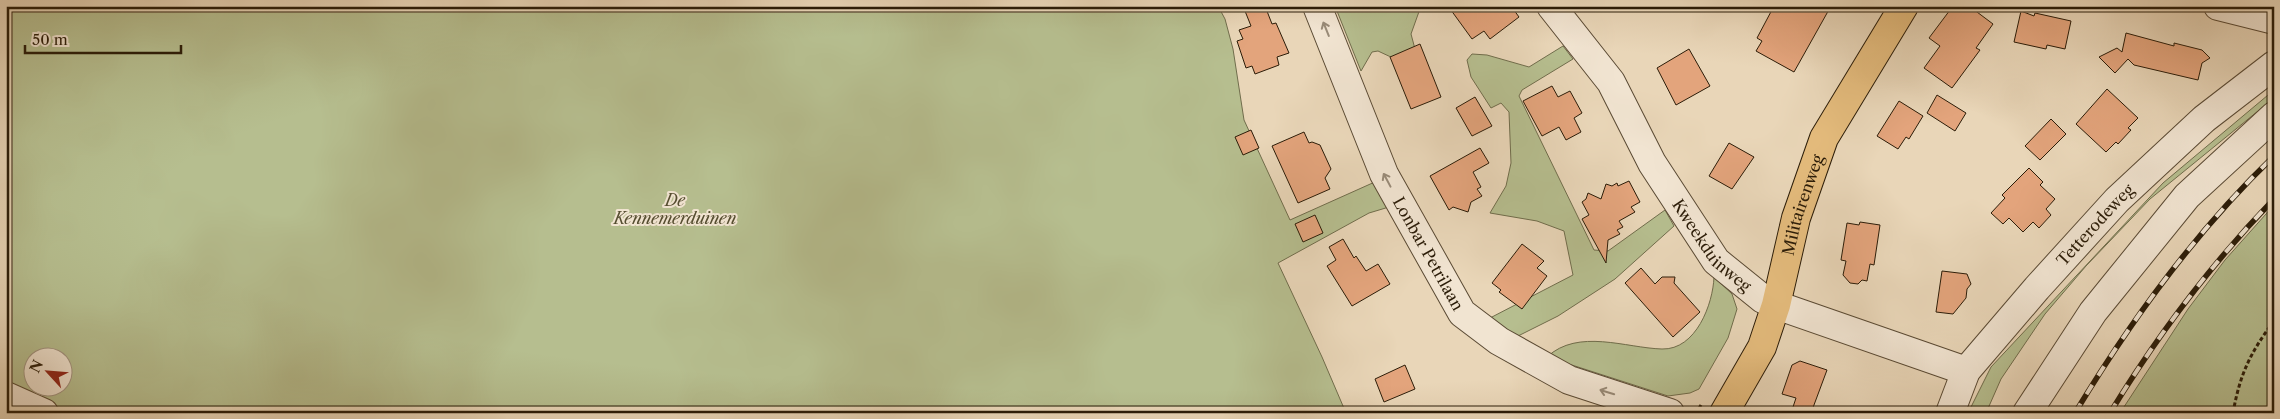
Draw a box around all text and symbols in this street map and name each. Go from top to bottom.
scale bar [25,22,181,54]
one-way arrow [1321,22,1331,37]
text: 50 m [32,30,68,49]
street label: Militairenweg [1778,151,1828,257]
one-way arrow [1382,172,1392,187]
street label: Tetterodeweg [2052,179,2138,270]
park label: De Kennemerduinen [612,190,736,228]
street label: Lonbar Petrilaan [1389,193,1468,314]
street label: Kweekduinweg [1668,195,1756,296]
north arrow [22,346,72,396]
text: N [26,357,47,376]
one-way arrow [1600,387,1616,396]

